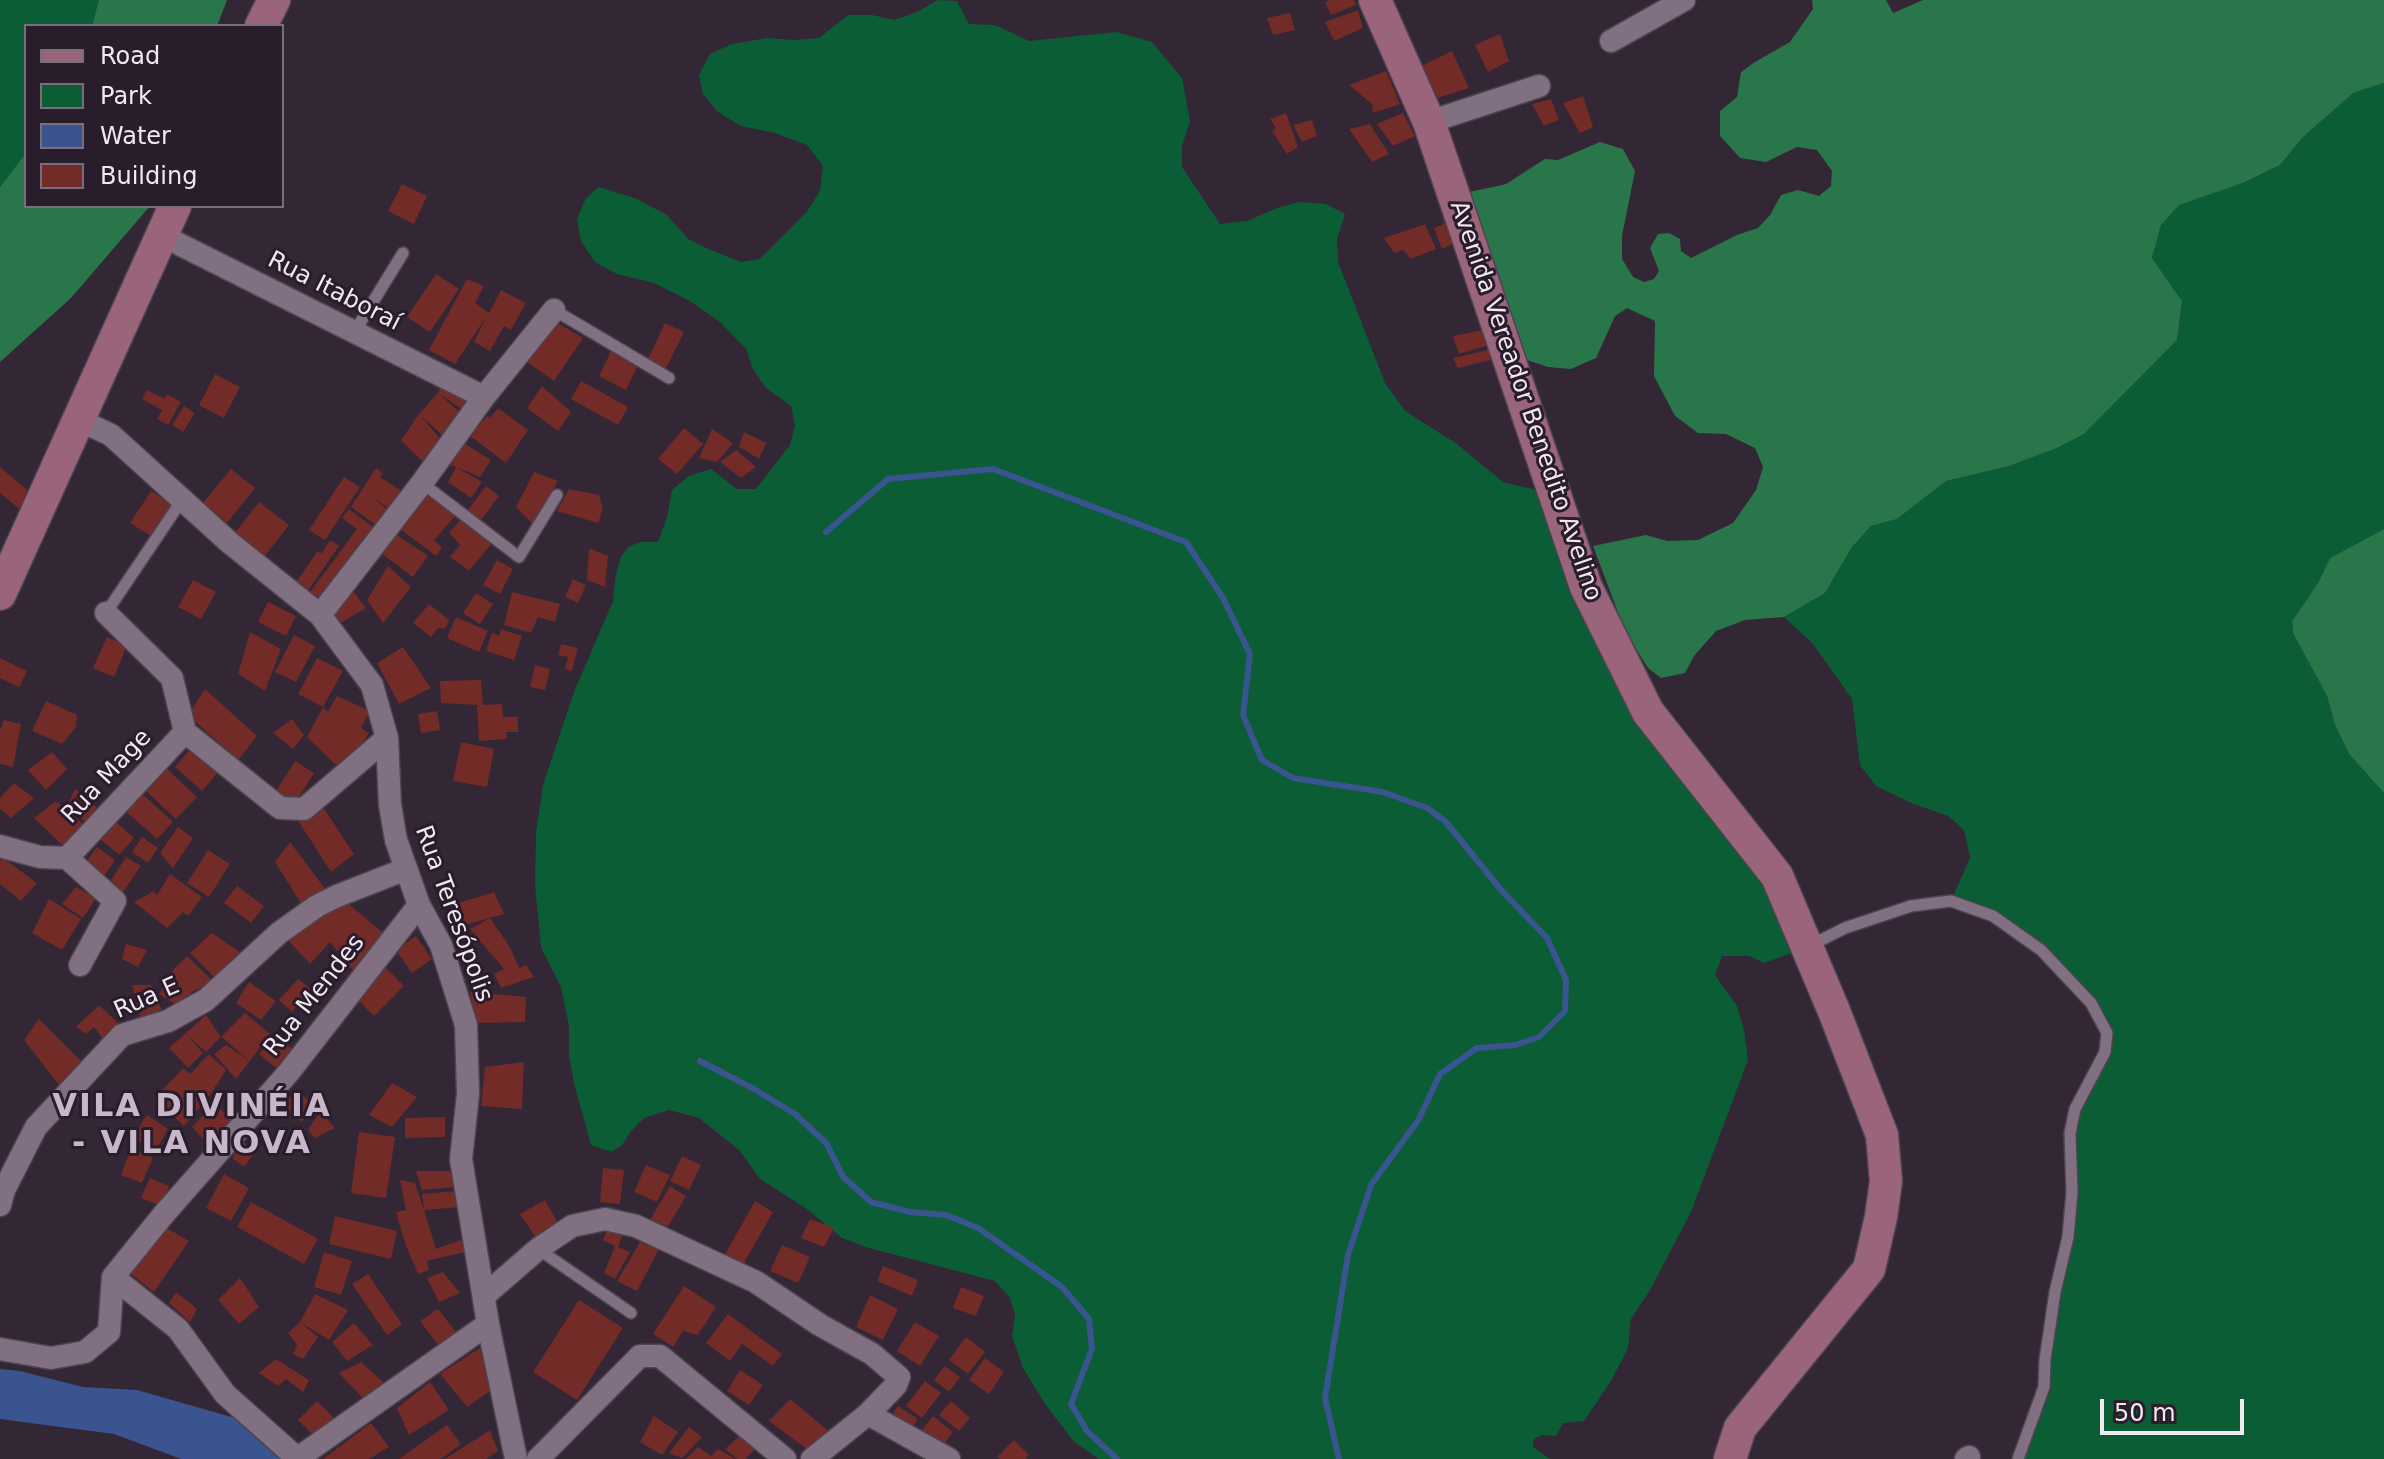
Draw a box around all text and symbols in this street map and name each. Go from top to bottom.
legend [24,24,284,208]
text: Road [100,42,160,70]
text: Park [100,82,152,110]
text: Water [100,122,171,150]
text: Building [100,162,197,190]
street label: Avenida Vereador Benedito Avelino [1443,197,1607,605]
street label: Rua Itaboraí [263,246,405,338]
street label: Rua Mage [56,724,158,830]
street label: Rua Teresópolis [408,822,498,1006]
street label: Rua Mendes [259,929,371,1063]
street label: Rua E [110,972,184,1026]
district label: VILA DIVINÉIA - VILA NOVA [52,1089,332,1164]
scale bar [2104,1383,2248,1433]
text: 50 m [2114,1399,2176,1427]

